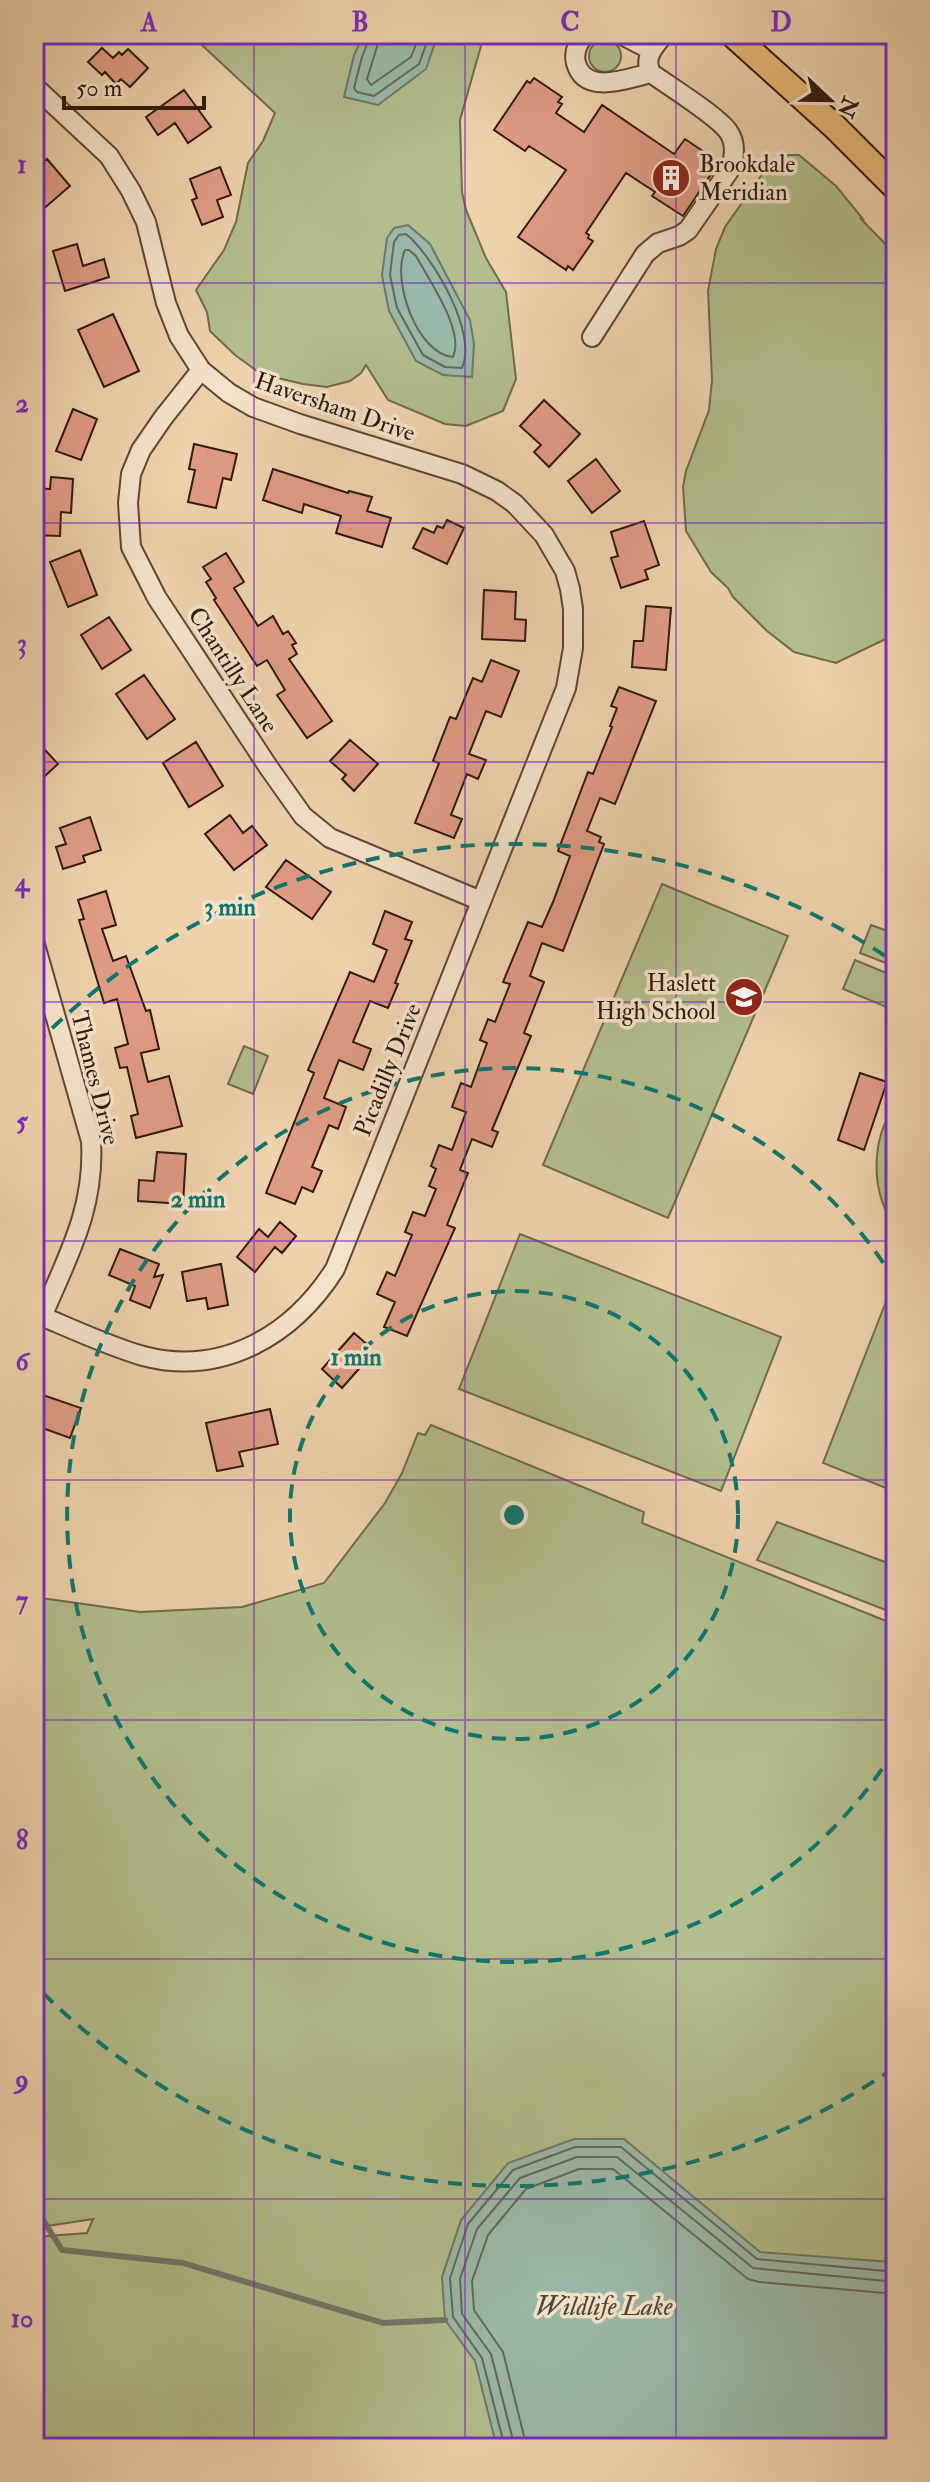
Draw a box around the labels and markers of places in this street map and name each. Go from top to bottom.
place label: Brookdale Meridian [699,149,795,208]
building icon: Brookdale Meridian [650,157,692,199]
place label: Haslett High School [596,968,716,1027]
school or university icon: Haslett High School [723,976,765,1018]
centre of rings [500,1501,528,1529]

